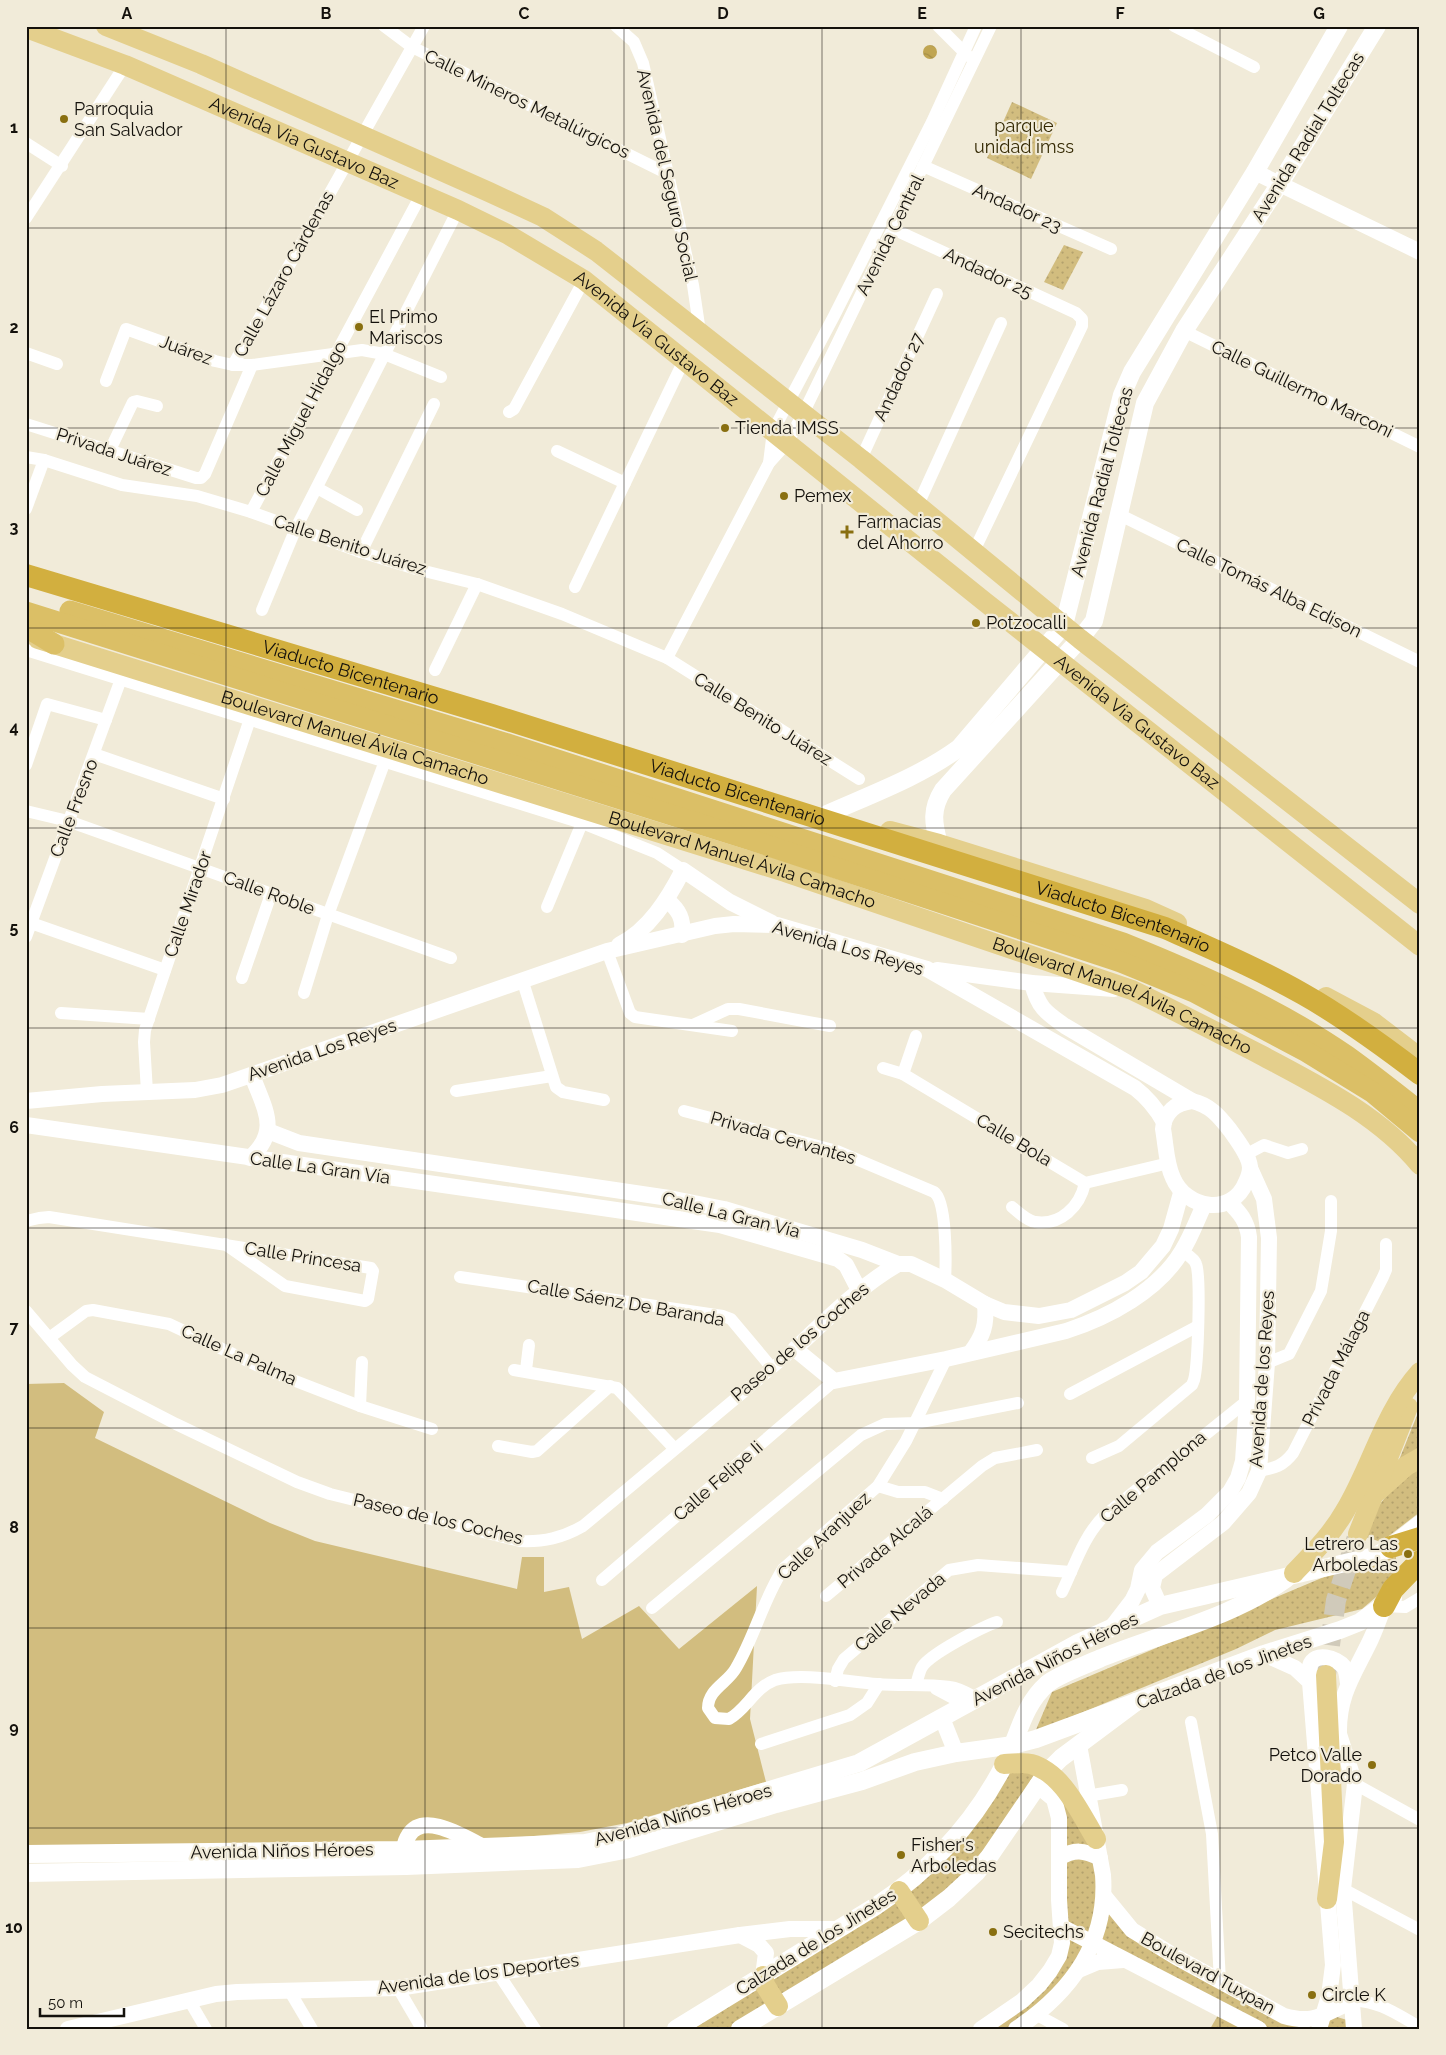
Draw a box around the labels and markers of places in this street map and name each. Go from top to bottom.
place label: Parroquia San Salvador [74,98,183,140]
marker: Parroquia San Salvador [58,113,70,125]
place label: El Primo Mariscos [369,306,443,348]
marker: El Primo Mariscos [353,321,365,333]
place label: Tienda IMSS [735,417,839,438]
marker: Tienda IMSS [719,422,731,434]
place label: Pemex [794,485,851,506]
marker: Pemex [778,490,790,502]
place label: Farmacias del Ahorro [857,511,944,553]
marker: Farmacias del Ahorro [841,526,853,538]
place label: Potzocalli [986,612,1066,633]
marker: Potzocalli [970,617,982,629]
place label: Letrero Las Arboledas [1304,1533,1398,1575]
marker: Letrero Las Arboledas [1402,1548,1414,1560]
place label: Petco Valle Dorado [1269,1744,1362,1786]
marker: Petco Valle Dorado [1366,1759,1378,1771]
place label: Fisher's Arboledas [911,1834,997,1876]
marker: Fisher's Arboledas [895,1849,907,1861]
place label: Secitechs [1003,1921,1084,1942]
marker: Secitechs [987,1926,999,1938]
place label: Circle K [1322,1984,1386,2005]
marker: Circle K [1306,1989,1318,2001]

